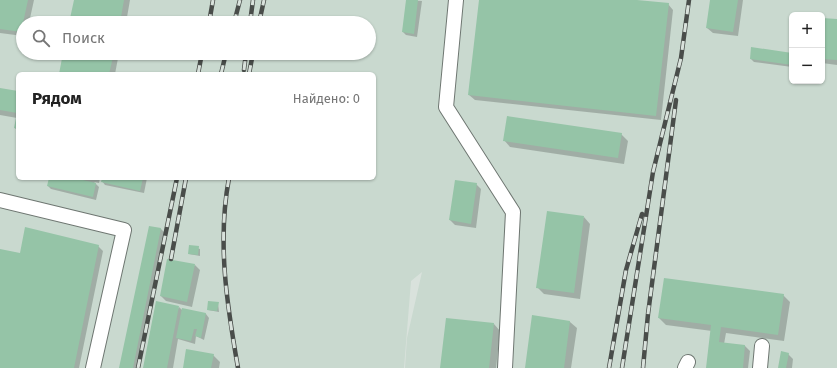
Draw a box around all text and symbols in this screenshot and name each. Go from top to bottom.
map controls [789,12,825,84]
button: + [789,12,825,48]
search box [16,16,376,60]
icon: search [30,27,52,49]
text: Поиск [62,29,105,47]
button: − [789,48,825,84]
text: Рядом [32,88,82,109]
text: Найдено: 0 [293,91,360,106]

